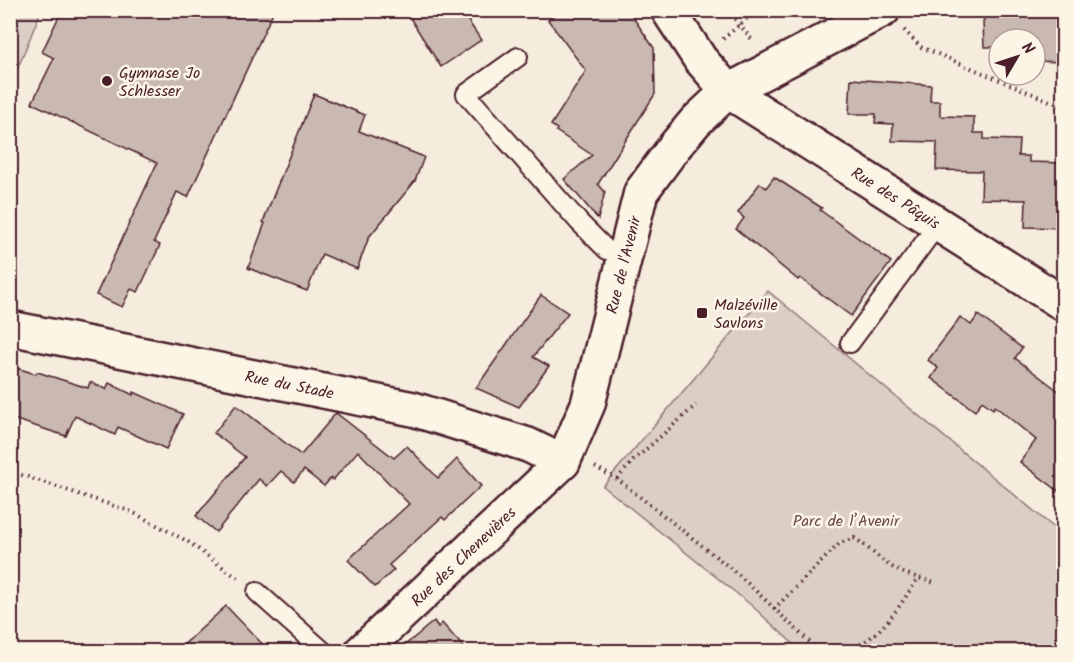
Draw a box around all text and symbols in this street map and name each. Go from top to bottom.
north arrow [987,27,1047,87]
text: N [1015,37,1040,60]
place label: Gymnase Jo Schlesser [119,61,200,104]
marker: Gymnase Jo Schlesser [100,74,114,88]
street label: Rue des Pâquis [846,161,945,237]
street label: Rue de l'Avenir [600,212,649,317]
place label: Malzéville Savlons [714,293,778,336]
marker: Malzéville Savlons [695,306,709,320]
street label: Rue du Stade [242,364,336,407]
street label: Rue des Chenevières [405,501,523,613]
park label: Parc de l’Avenir [793,509,901,534]

